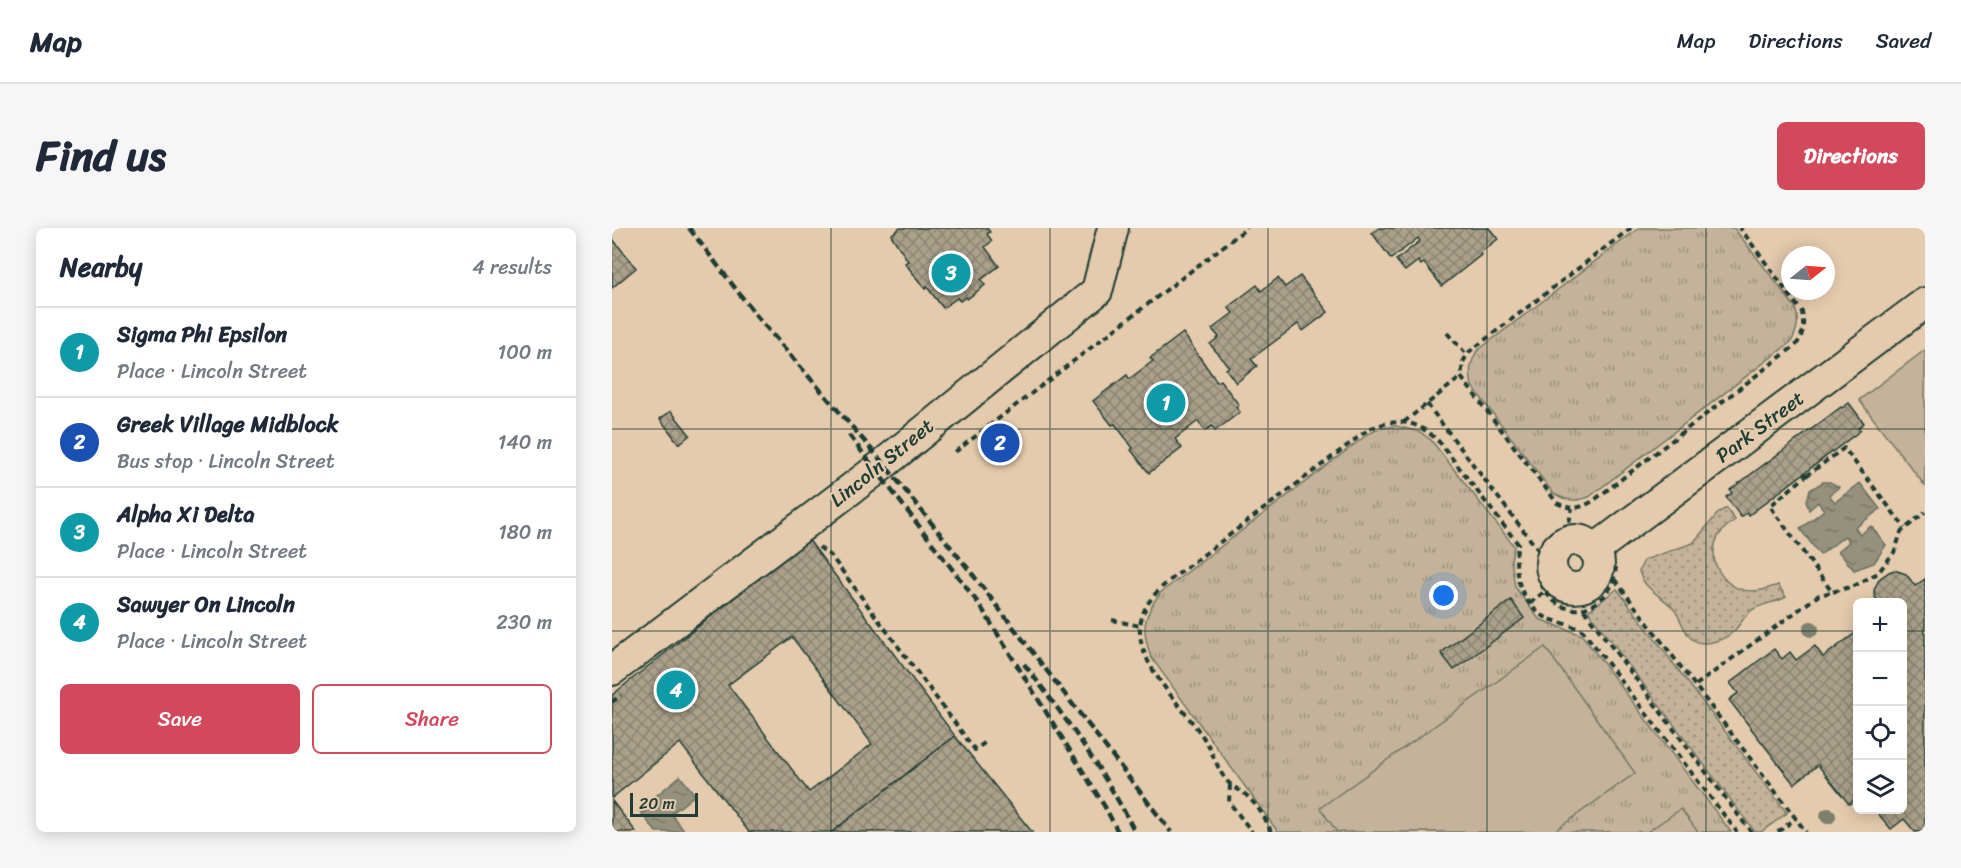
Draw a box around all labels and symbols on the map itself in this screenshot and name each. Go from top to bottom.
north arrow [1781,246,1835,300]
pin: 3 [932,250,970,296]
pin: 1 [1146,380,1186,426]
street label: Park Street [1708,381,1812,472]
street label: Lincoln Street [822,410,942,516]
pin: 2 [980,420,1020,466]
your location [1429,581,1458,610]
pin: 4 [656,668,696,712]
scale bar [630,790,698,818]

